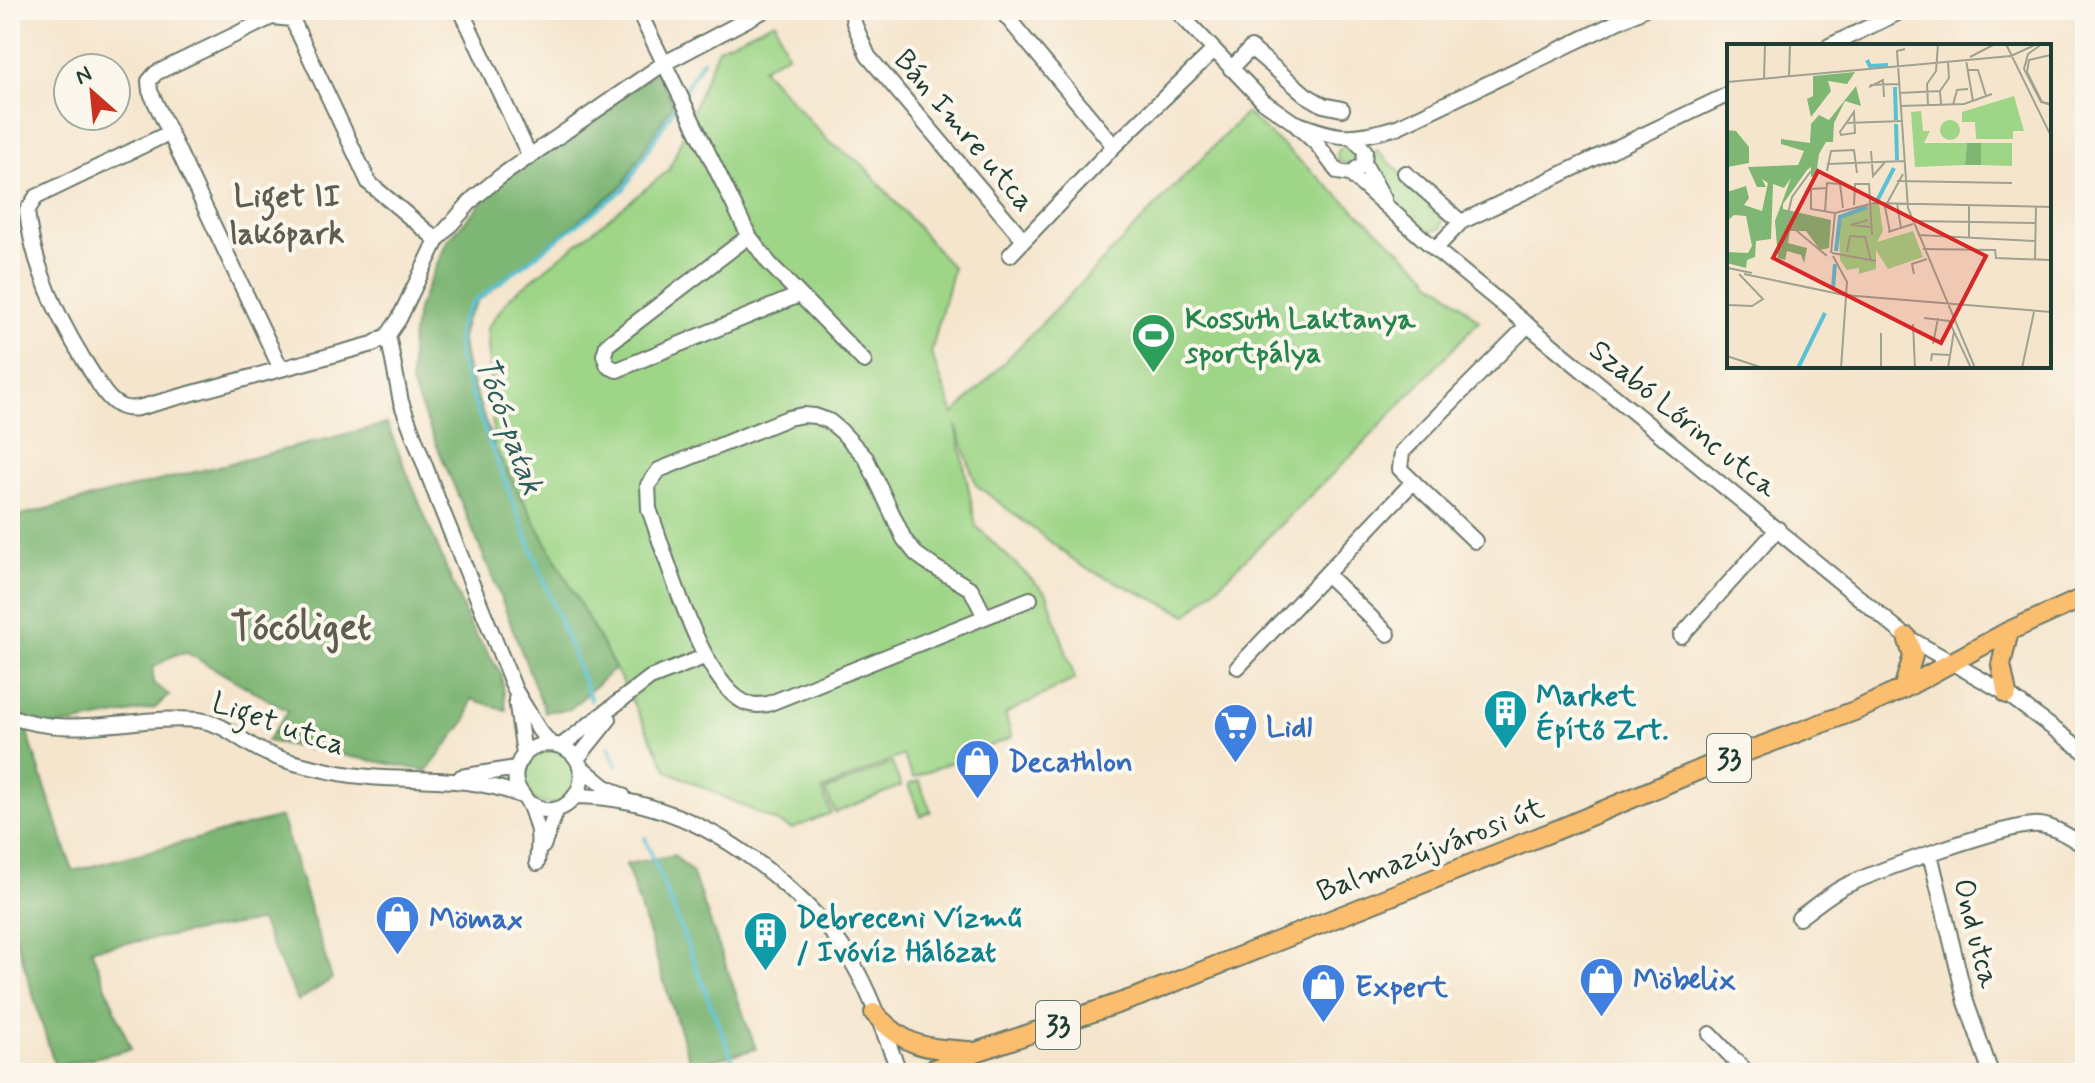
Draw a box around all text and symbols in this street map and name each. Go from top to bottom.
street label: Bán Imre utca [885,42,1043,220]
inset map [1727,44,2051,368]
north arrow [52,52,132,132]
text: N [71,60,97,92]
district label: Liget II lakópark [230,176,344,255]
place label: Kossuth Laktanya sportpálya [1184,300,1416,373]
sports icon: Kossuth Laktanya sportpálya [1130,311,1178,374]
street label: Szabó Lőrinc utca [1581,331,1786,508]
water label: Tócó-patak [464,351,553,501]
district label: Tócóliget [231,604,371,654]
place label: Market Építő Zrt. [1536,677,1669,750]
street label: Liget utca [206,683,350,768]
building icon: Market Építő Zrt. [1481,688,1529,751]
supermarket icon: Lidl [1211,702,1259,765]
place label: Lidl [1266,708,1312,747]
road number: 33 [1707,734,1751,782]
shop icon: Decathlon [953,737,1001,800]
place label: Decathlon [1008,743,1133,782]
street label: Balmazújvárosi út [1311,789,1550,912]
street label: Ond utca [1943,875,2008,993]
shop icon: Mömax [374,894,422,957]
place label: Debreceni Vízmű / Ivóvíz Hálózat [796,899,1022,972]
place label: Mömax [429,900,523,939]
building icon: Debreceni Vízmű / Ivóvíz Hálózat [741,910,789,973]
shop icon: Möbelix [1578,955,1626,1018]
place label: Möbelix [1633,961,1737,1000]
shop icon: Expert [1300,962,1348,1025]
place label: Expert [1355,968,1448,1007]
road number: 33 [1036,1001,1080,1049]

